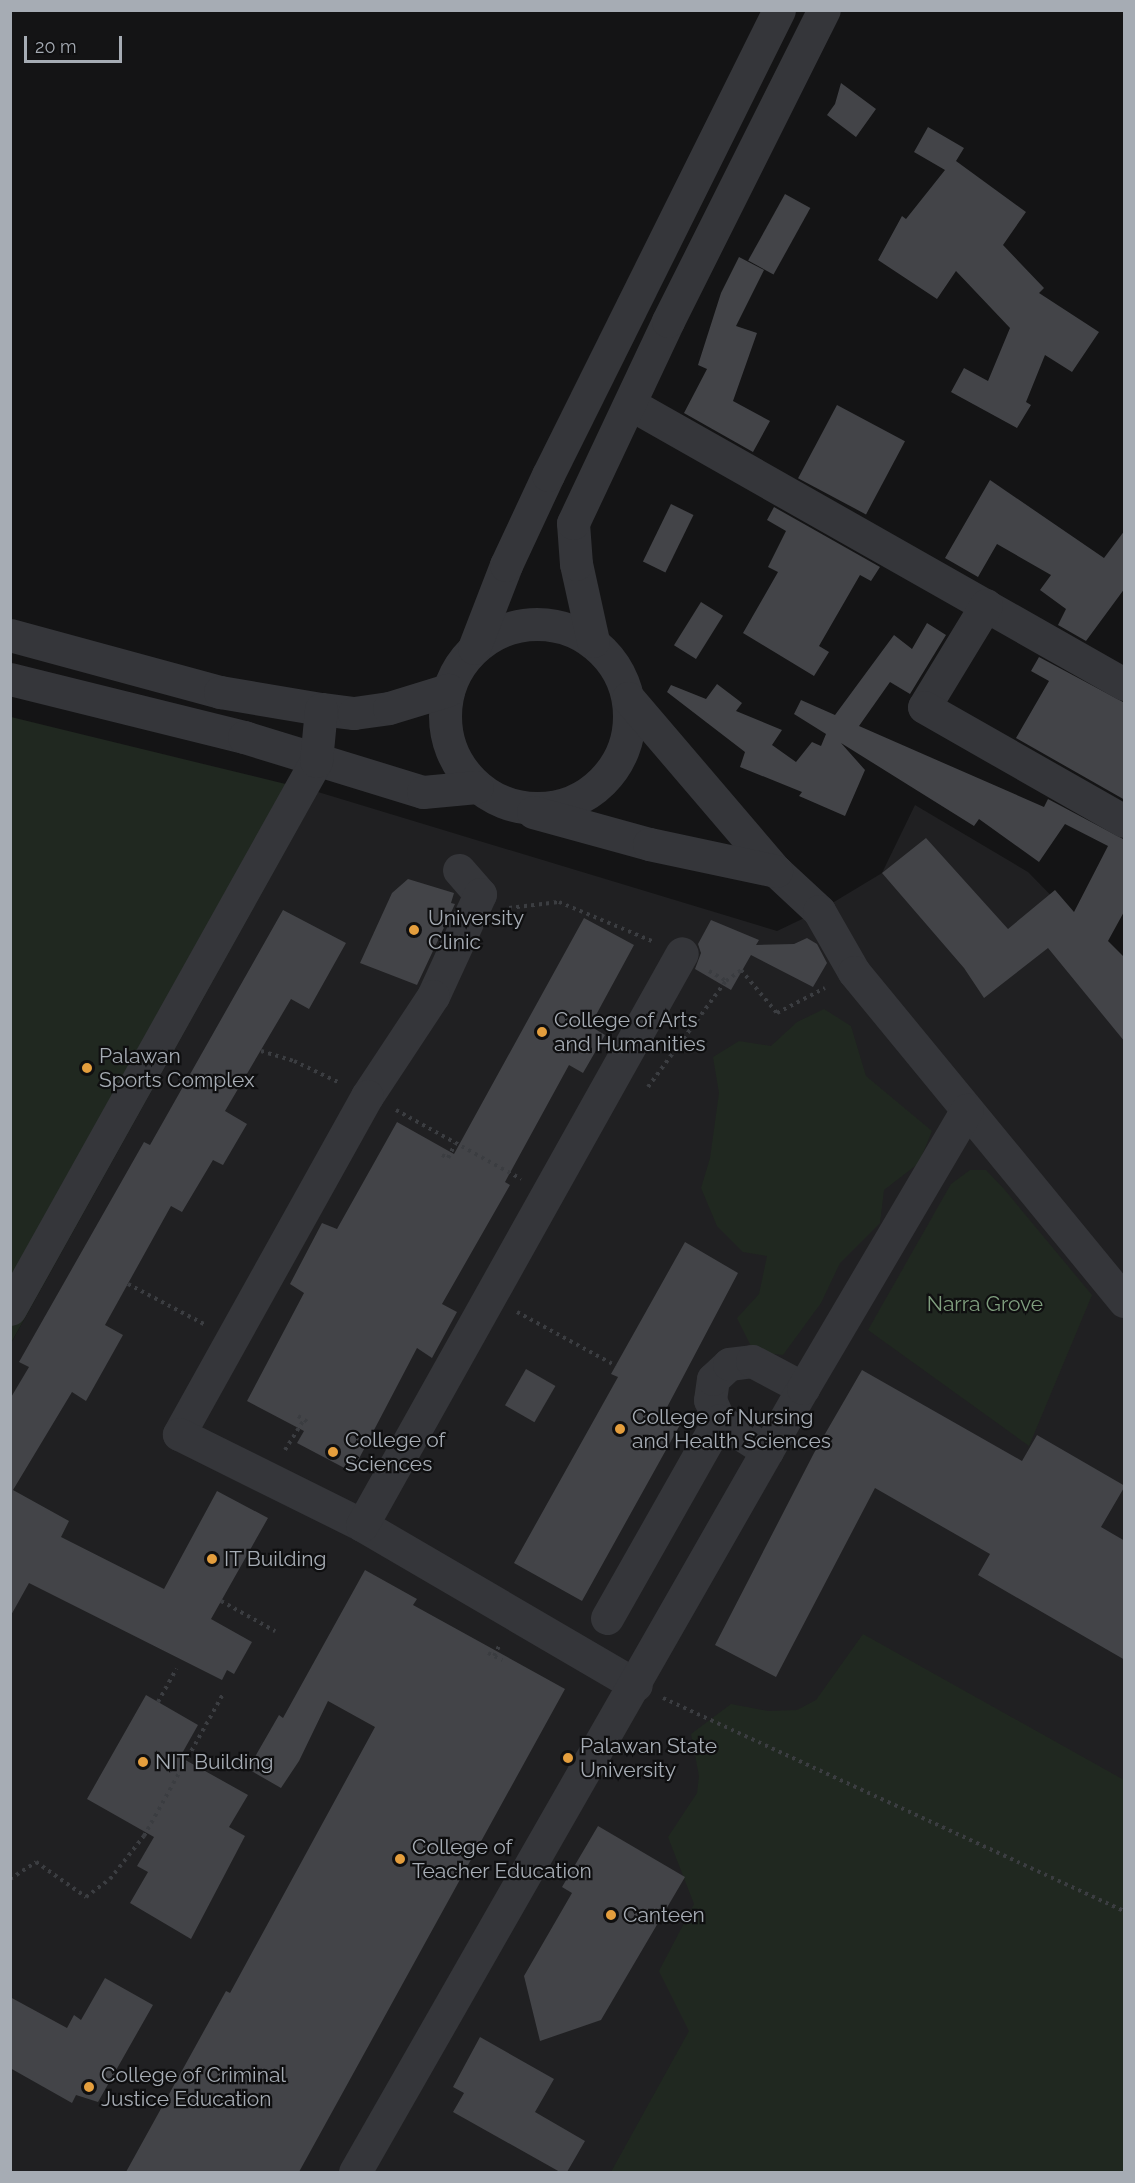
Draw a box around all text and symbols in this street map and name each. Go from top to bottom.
scale bar [27,24,124,62]
text: 20 m [35,36,77,57]
place label: University Clinic [428,905,524,955]
marker: University Clinic [405,921,423,939]
place label: College of Arts and Humanities [554,1007,706,1057]
marker: College of Arts and Humanities [535,1025,549,1039]
place label: Palawan Sports Complex [99,1043,254,1093]
marker: Palawan Sports Complex [80,1061,94,1075]
park label: Narra Grove [927,1291,1043,1317]
place label: College of Nursing and Health Sciences [632,1404,831,1454]
marker: College of Nursing and Health Sciences [613,1422,627,1436]
place label: College of Sciences [345,1427,446,1477]
marker: College of Sciences [326,1445,340,1459]
place label: IT Building [224,1546,327,1572]
marker: IT Building [205,1552,219,1566]
place label: Palawan State University [580,1733,717,1783]
place label: NIT Building [155,1749,274,1775]
marker: Palawan State University [561,1751,575,1765]
marker: NIT Building [136,1755,150,1769]
place label: College of Teacher Education [412,1834,592,1884]
marker: College of Teacher Education [393,1852,407,1866]
place label: Canteen [623,1902,705,1928]
marker: Canteen [604,1908,618,1922]
place label: College of Criminal Justice Education [101,2062,287,2112]
marker: College of Criminal Justice Education [82,2080,96,2094]

